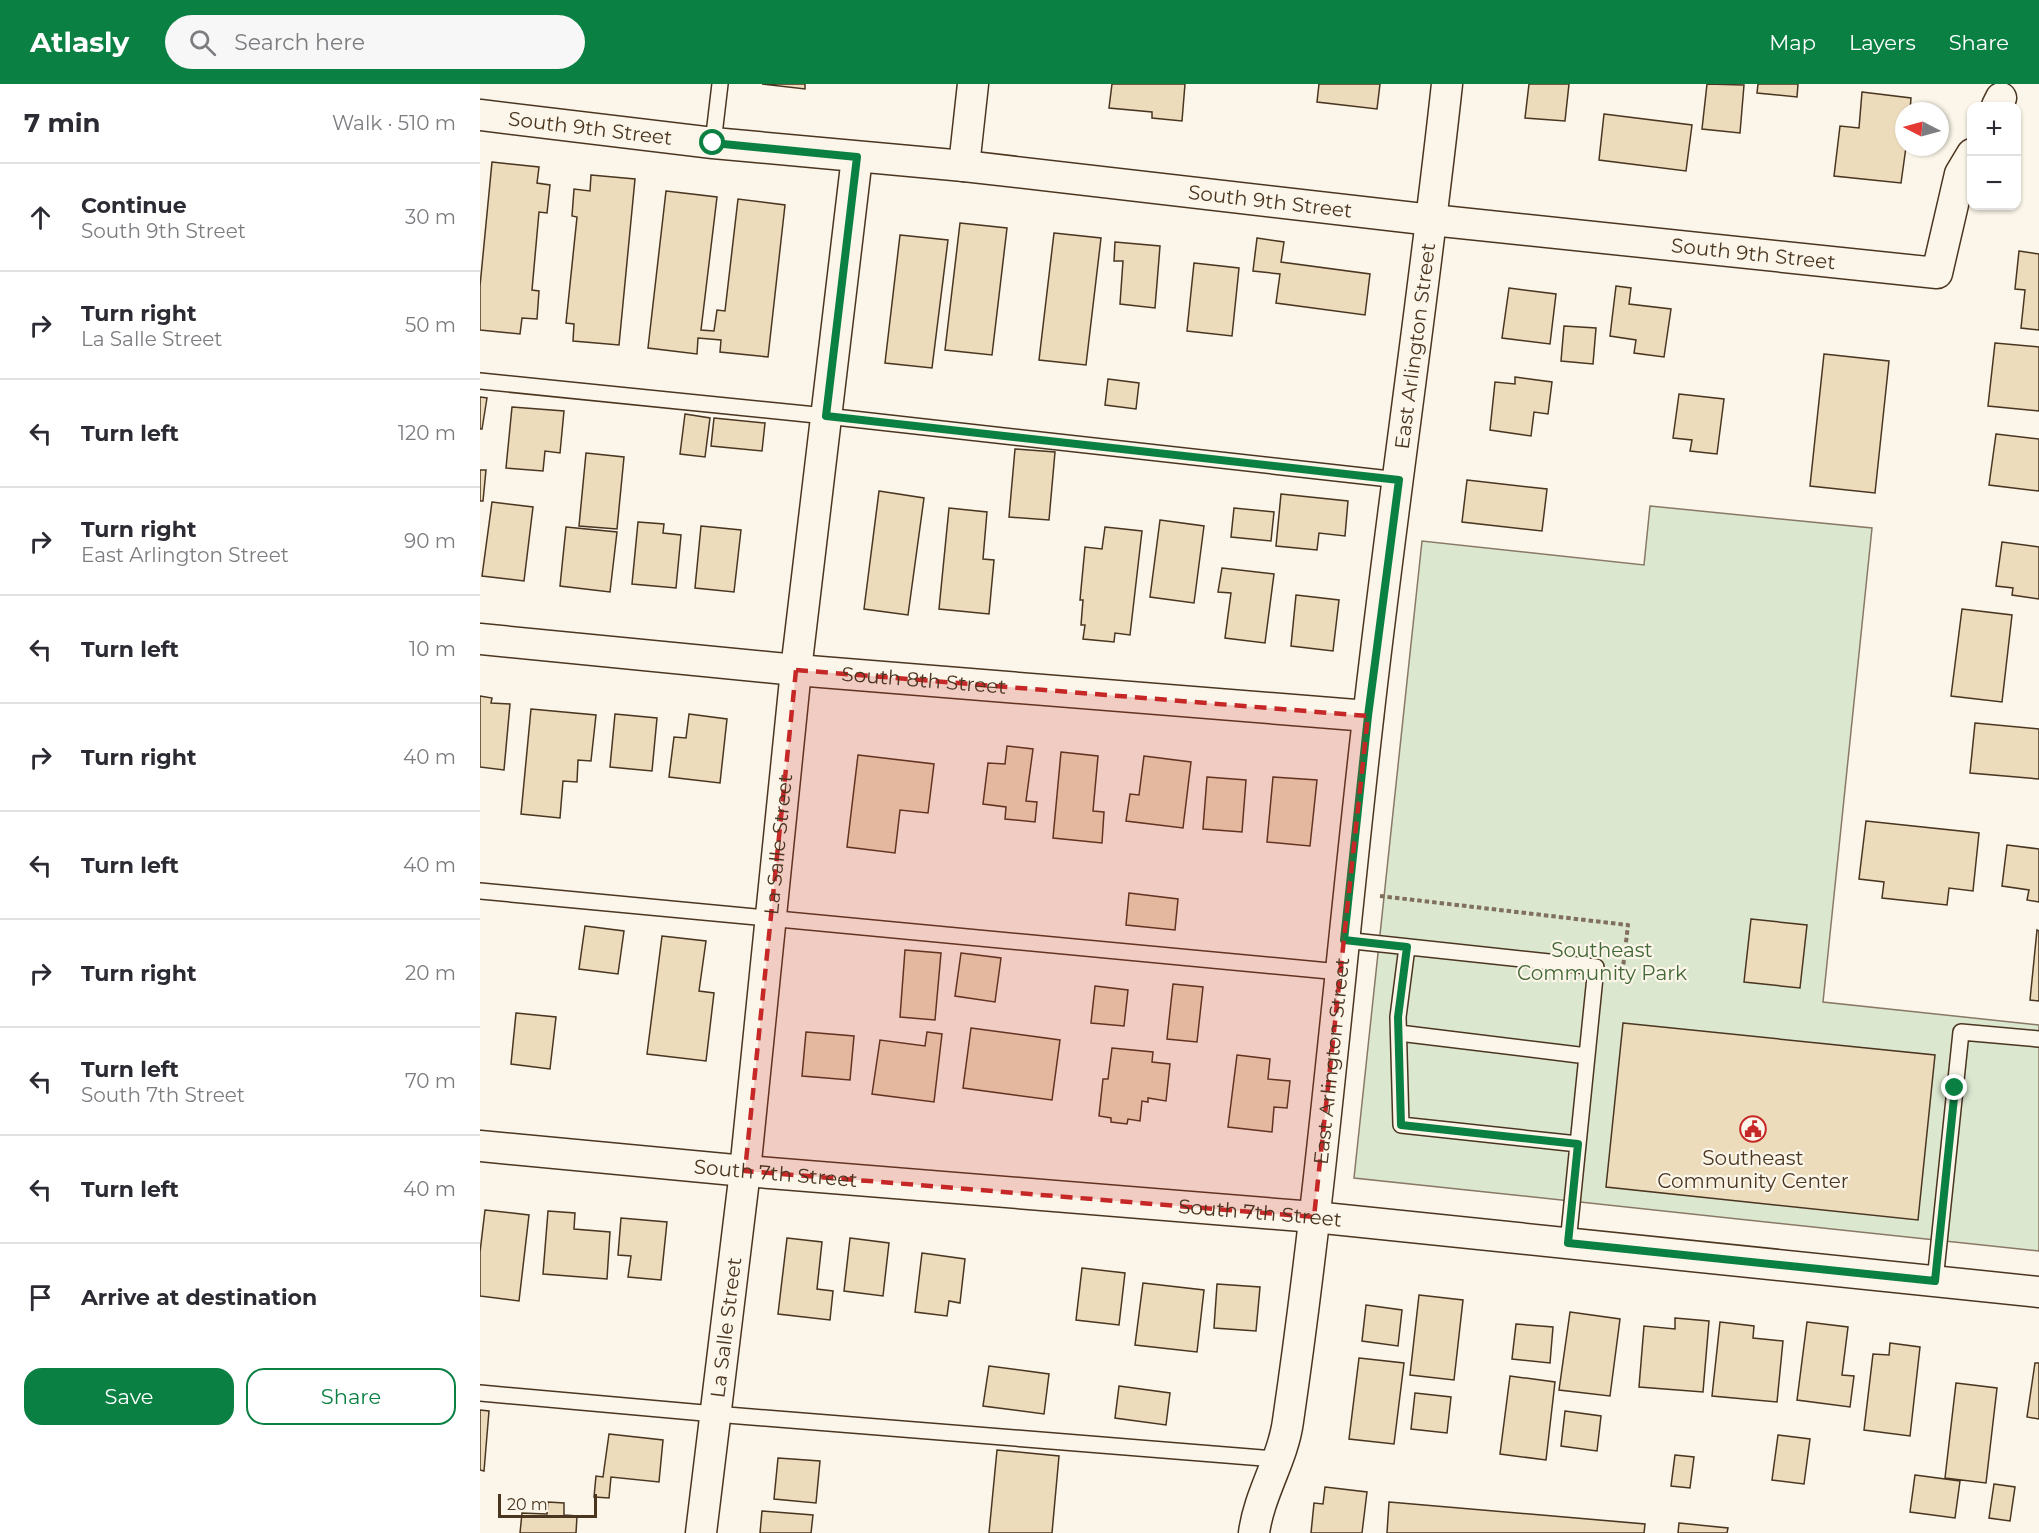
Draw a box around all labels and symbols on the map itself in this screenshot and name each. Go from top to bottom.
north arrow [1895,102,1949,156]
street label: South 9th Street [507,106,674,150]
route start [699,129,725,155]
street label: South 9th Street [1187,180,1354,223]
street label: South 9th Street [1670,233,1837,274]
street label: East Arlington Street [1390,241,1440,451]
street label: South 8th Street [841,662,1007,699]
street label: La Salle Street [759,773,797,916]
park label: Southeast Community Park [1517,938,1687,985]
street label: East Arlington Street [1309,956,1354,1166]
route end [1941,1074,1967,1100]
public building icon: Southeast Community Center [1738,1114,1768,1144]
place label: Southeast Community Center [1657,1146,1849,1193]
street label: South 7th Street [693,1154,858,1192]
street label: South 7th Street [1177,1194,1343,1232]
street label: La Salle Street [706,1256,746,1399]
scale bar [498,1491,597,1518]

